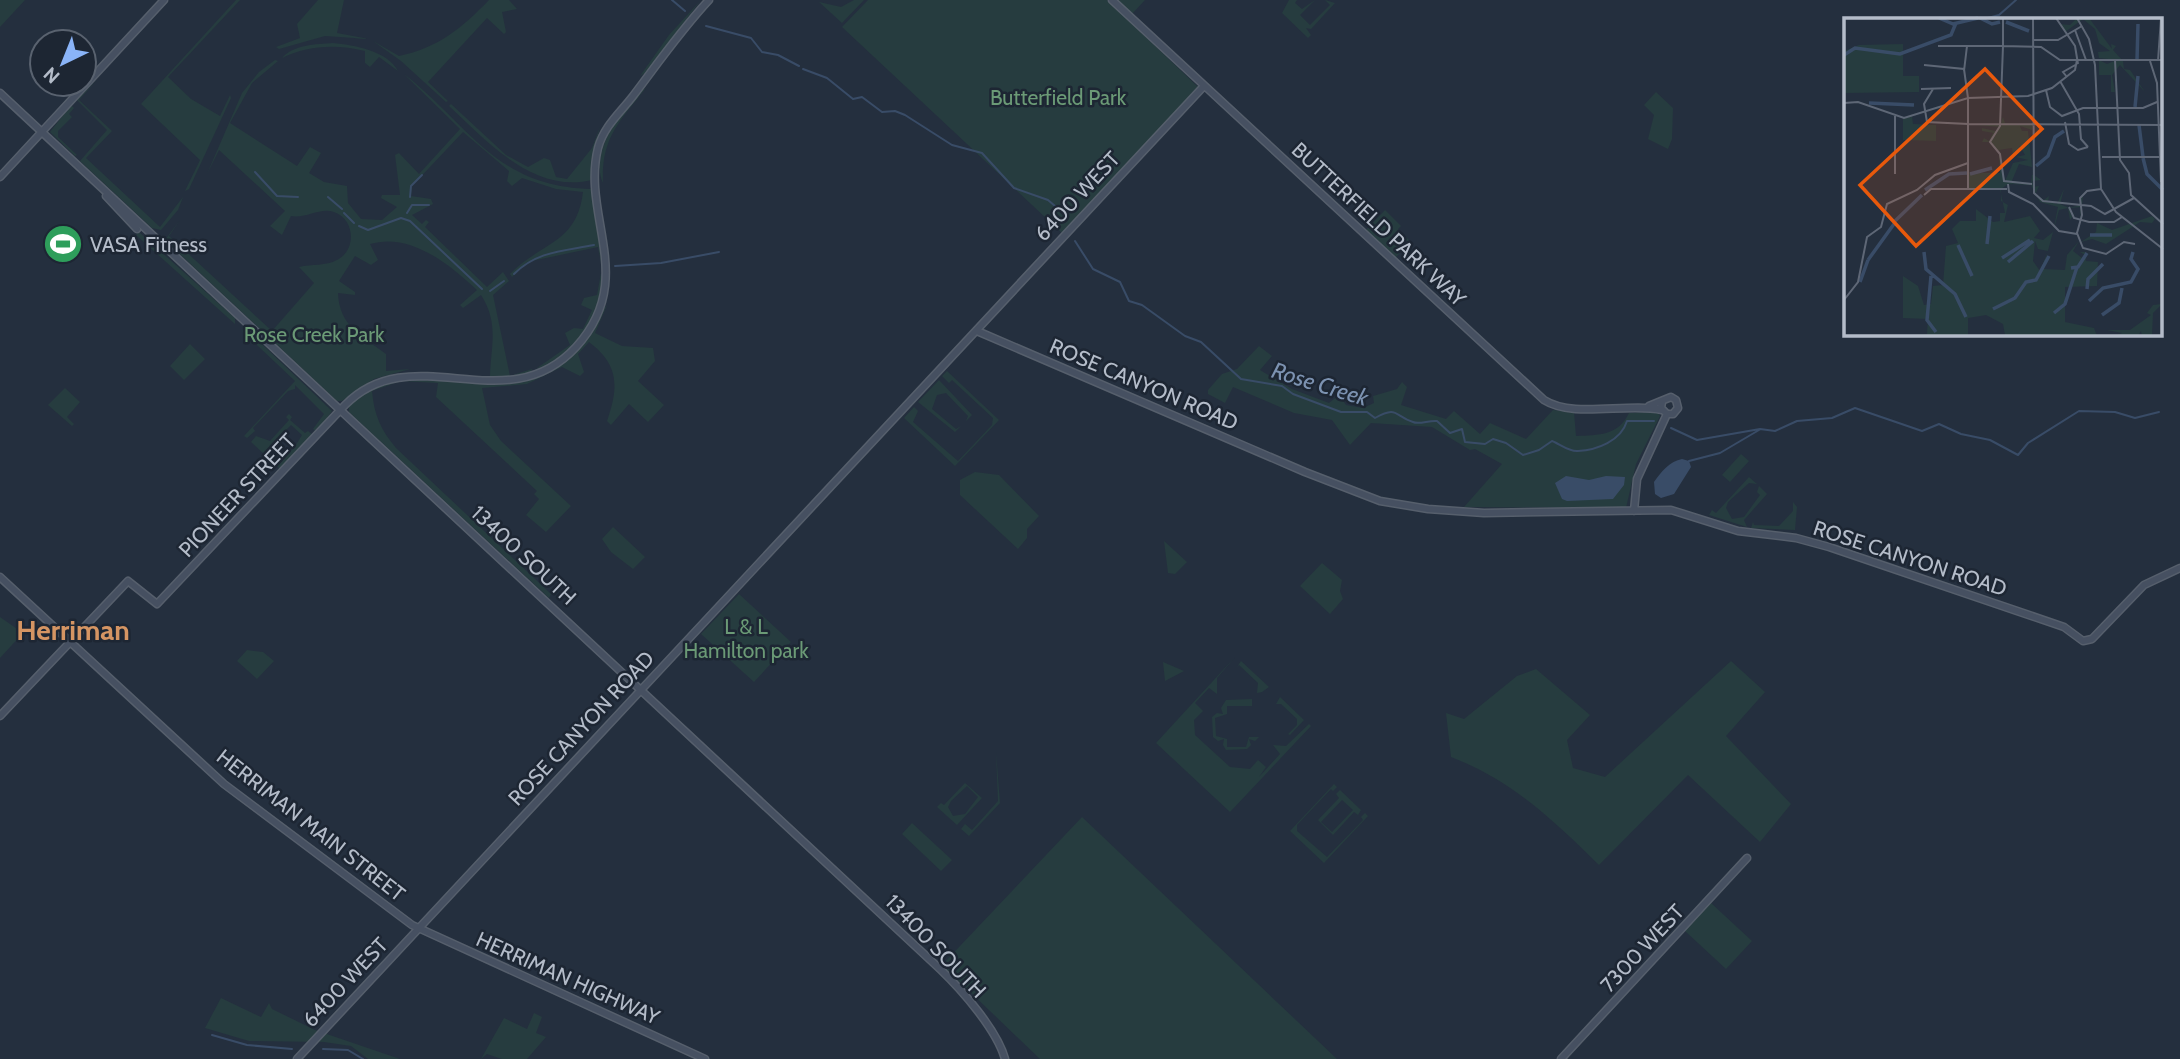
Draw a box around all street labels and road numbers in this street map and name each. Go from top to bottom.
street label: BUTTERFIELD PARK WAY [1287,137,1472,312]
street label: 6400 WEST [1029,146,1125,246]
street label: ROSE CANYON ROAD [1046,333,1242,435]
street label: PIONEER STREET [173,428,301,562]
street label: 13400 SOUTH [466,500,582,610]
street label: ROSE CANYON ROAD [1810,515,2010,601]
street label: ROSE CANYON ROAD [503,646,659,810]
street label: HERRIMAN MAIN STREET [212,744,410,906]
street label: 13400 SOUTH [880,889,992,1003]
street label: 7300 WEST [1595,899,1689,997]
street label: HERRIMAN HIGHWAY [472,926,665,1030]
street label: 6400 WEST [297,932,393,1032]

